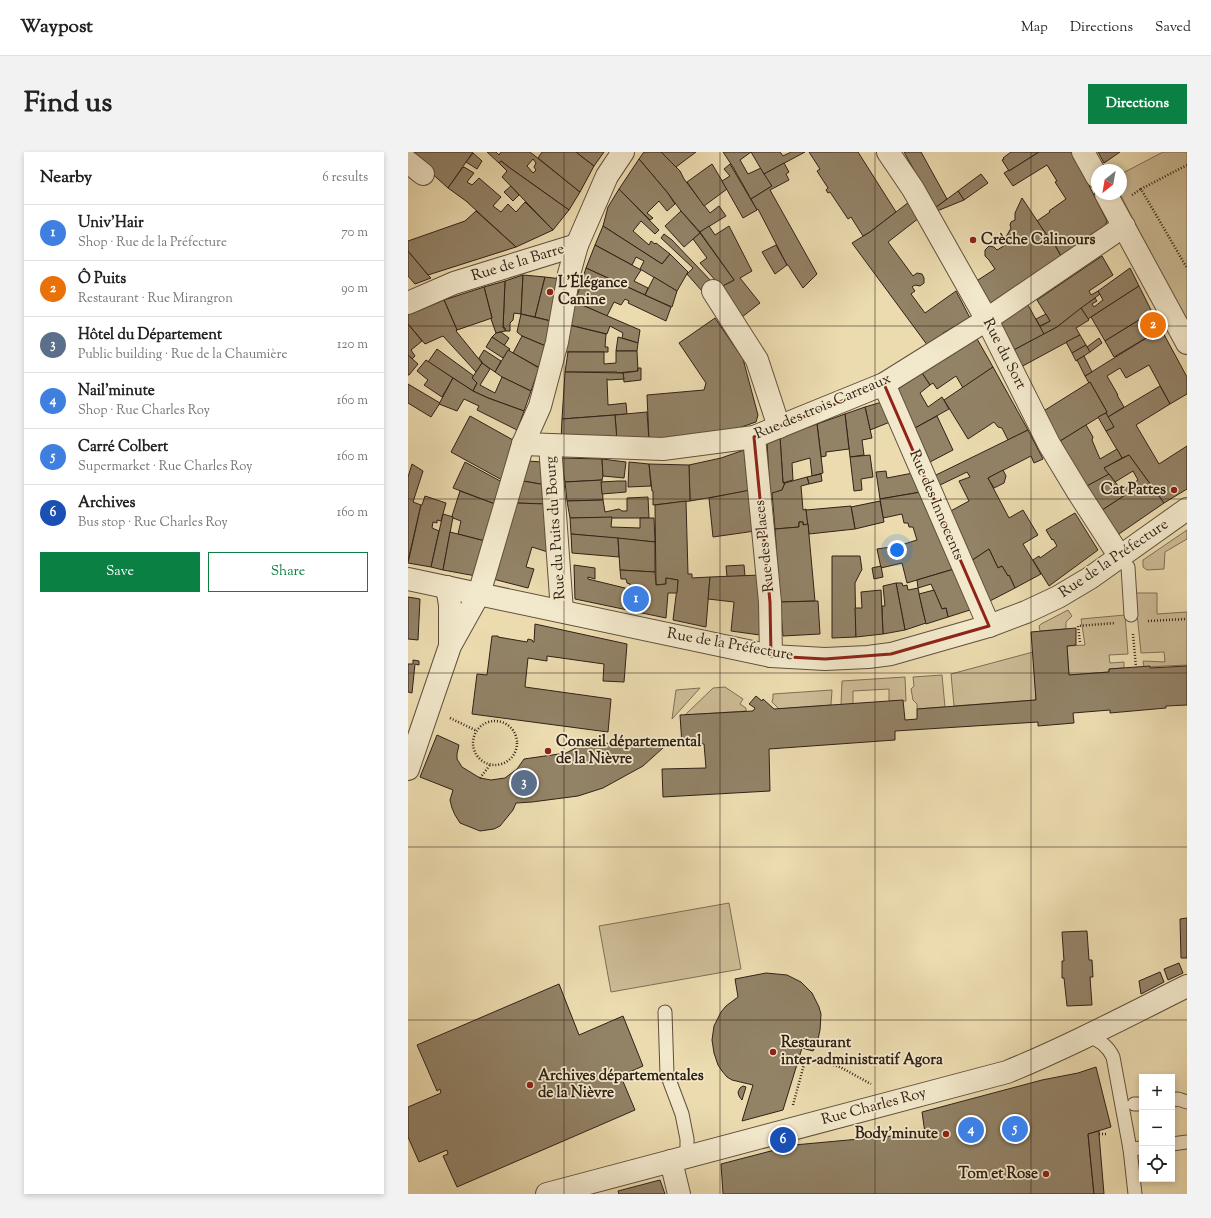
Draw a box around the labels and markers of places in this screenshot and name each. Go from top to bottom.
place label: Crèche Calinours [981,230,1095,251]
marker: Crèche Calinours [968,235,978,245]
place label: L'Élégance Canine [558,271,627,311]
marker: L'Élégance Canine [545,287,555,297]
pin: 2 [1140,310,1166,340]
place label: Cat Pattes [1101,480,1166,501]
marker: Cat Pattes [1169,485,1179,495]
pin: 1 [623,584,649,614]
place label: Conseil départemental de la Nièvre [556,732,702,770]
marker: Conseil départemental de la Nièvre [543,746,553,756]
pin: 3 [511,768,537,798]
place label: Restaurant inter-administratif Agora [781,1033,943,1071]
marker: Restaurant inter-administratif Agora [768,1047,778,1057]
place label: Archives départementales de la Nièvre [538,1066,704,1104]
marker: Archives départementales de la Nièvre [525,1080,535,1090]
pin: 5 [1002,1114,1028,1144]
pin: 4 [958,1115,984,1145]
place label: Body'minute [855,1124,938,1145]
pin: 6 [770,1125,796,1155]
marker: Body'minute [941,1129,951,1139]
place label: Tom et Rose [958,1164,1038,1185]
marker: Tom et Rose [1041,1169,1051,1179]

